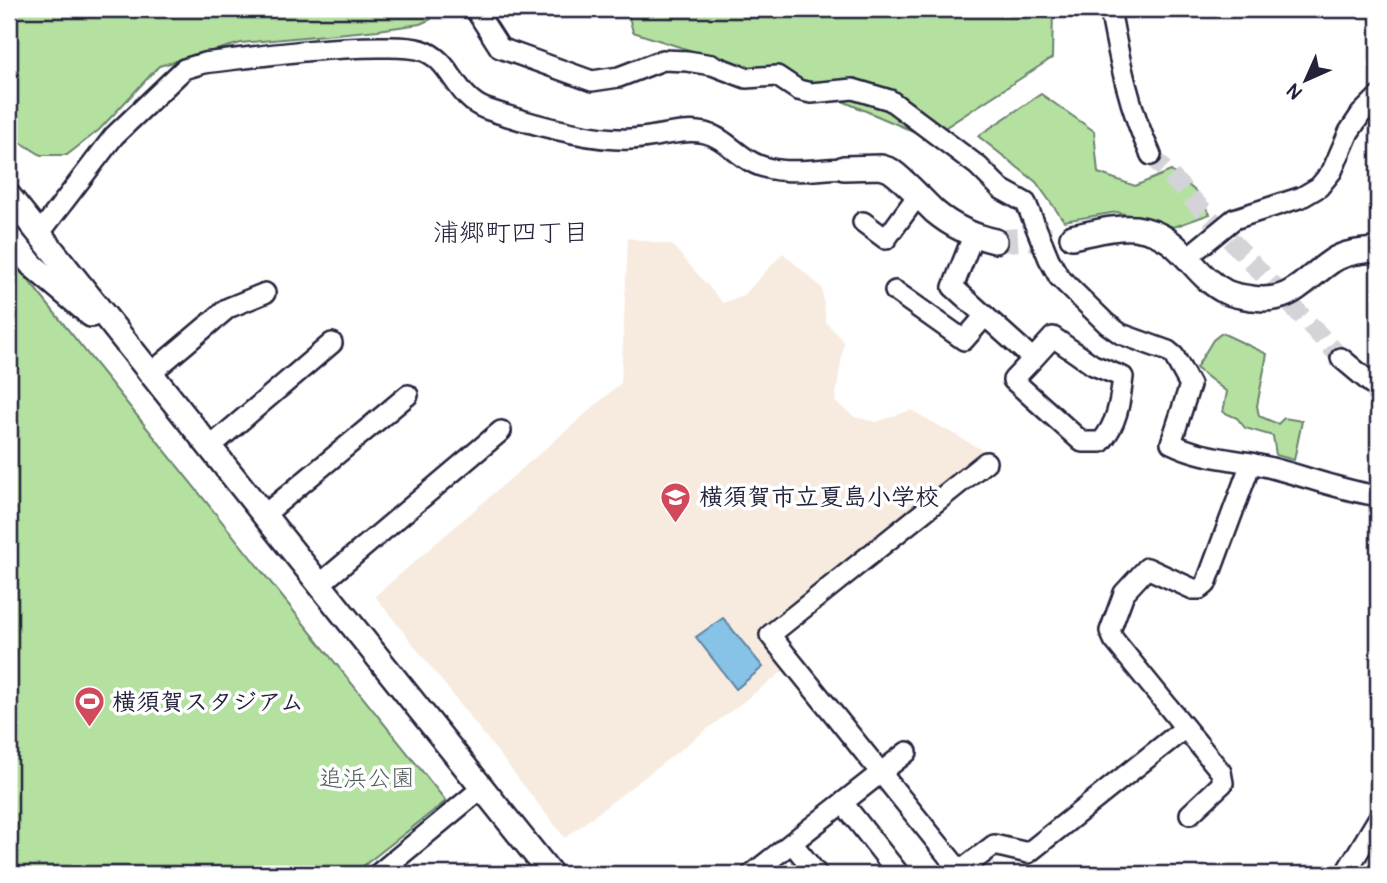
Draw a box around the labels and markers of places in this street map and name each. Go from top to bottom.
school or university icon: 横須賀市立夏島小学校 [659,480,693,524]
place label: 横須賀市立夏島小学校 [699,483,939,512]
sports icon: 横須賀スタジアム [72,685,106,729]
place label: 横須賀スタジアム [112,688,304,717]

